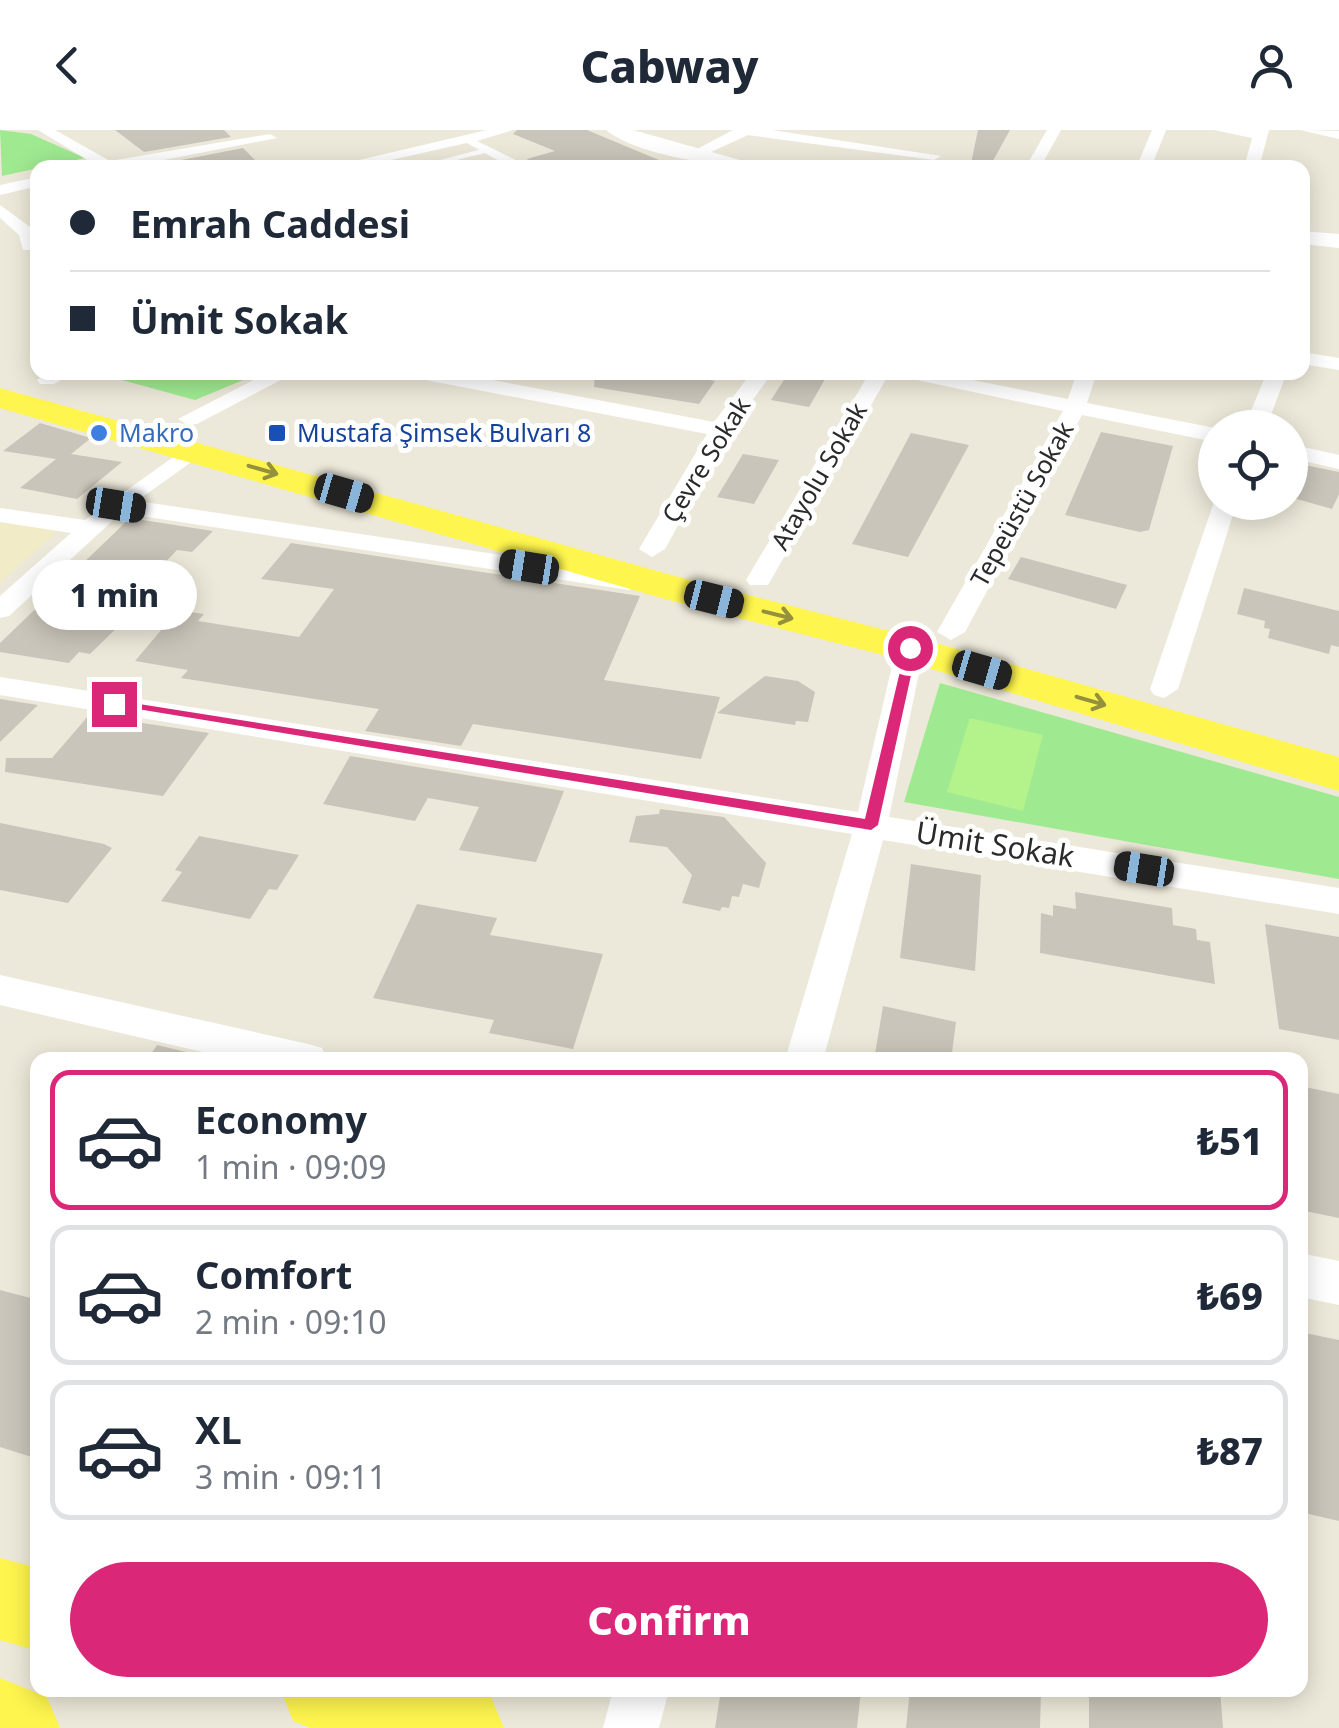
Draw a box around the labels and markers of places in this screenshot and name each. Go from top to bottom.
place label: Makro [119,415,194,449]
place label: Mustafa Şimsek Bulvarı 8 [297,415,591,449]
marker: Makro [88,422,110,444]
marker: Mustafa Şimsek Bulvarı 8 [266,422,288,444]

